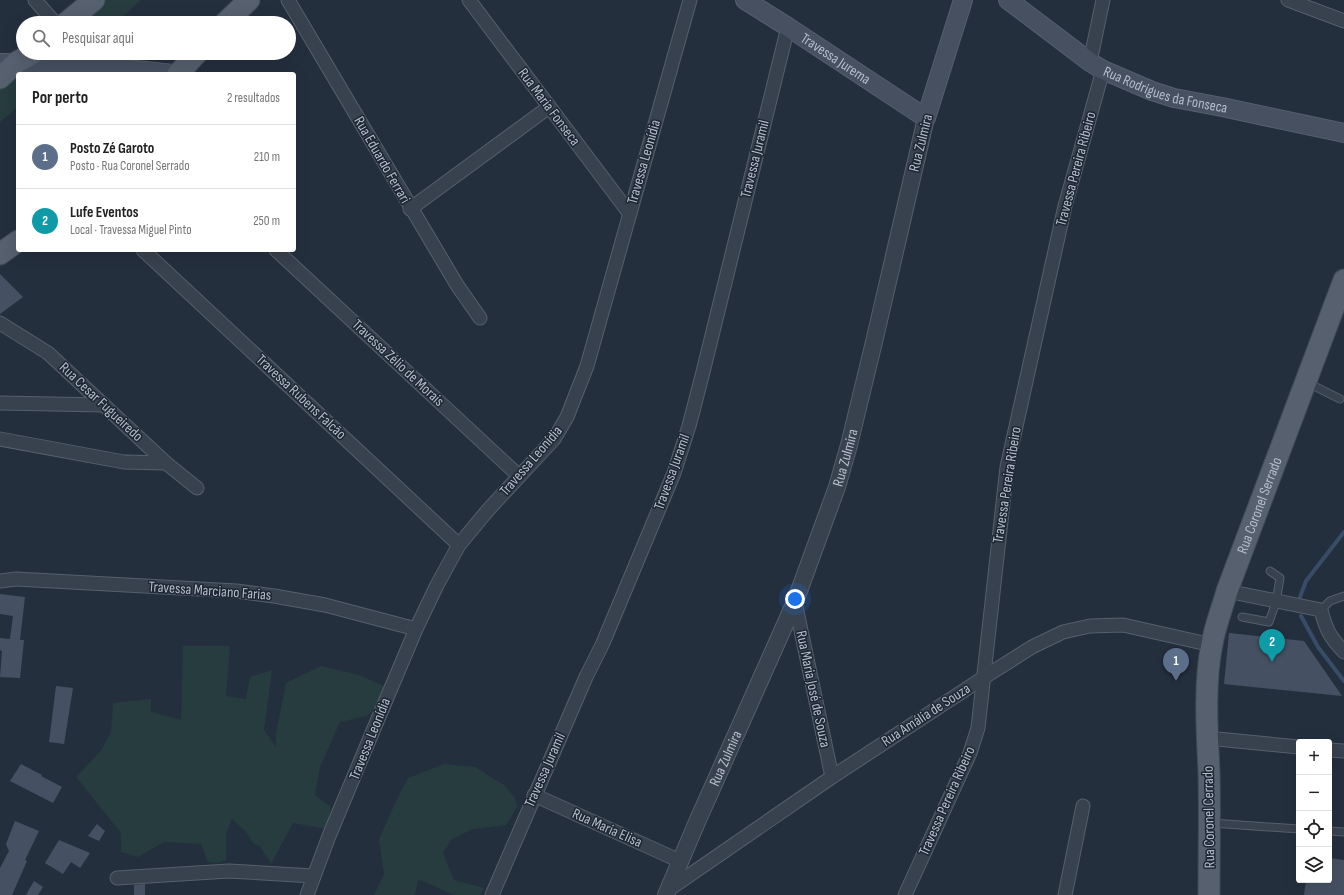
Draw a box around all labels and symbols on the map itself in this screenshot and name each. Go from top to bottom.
street label: Travessa Jurema [797,29,875,89]
street label: Rua Rodrigues da Fonseca [1100,62,1230,117]
street label: Rua Maria Fonseca [514,64,585,150]
street label: Travessa Pereira Ribeiro [1052,110,1100,228]
street label: Rua Zulmira [905,112,937,174]
street label: Rua Eduardo Ferrari [349,113,415,207]
street label: Travessa Leonídia [623,117,665,206]
street label: Travessa Juramil [736,118,774,200]
street label: Travessa Zélio de Morais [348,315,448,411]
street label: Travessa Rubens Falcão [252,350,350,444]
street label: Rua Cesar Fugueiredo [55,358,147,446]
street label: Travessa Leonídia [495,422,567,500]
street label: Travessa Pereira Ribeiro [988,425,1026,545]
street label: Rua Zulmira [828,427,862,489]
street label: Travessa Juramil [649,431,695,513]
street label: Rua Coronel Serrado [1232,454,1286,556]
street label: Travessa Marciano Farias [148,577,272,605]
your location [785,589,805,609]
street label: Rua Maria José de Souza [791,629,835,749]
pin: 2 [1259,629,1285,662]
pin: 1 [1163,648,1189,681]
street label: Rua Amália de Souza [878,679,974,751]
street label: Travessa Leonídia [345,695,395,783]
street label: Rua Zulmira [705,727,746,789]
street label: Travessa Juramil [520,730,570,810]
street label: Travessa Pereira Ribeiro [914,743,980,859]
street label: Rua Coronel Cerrado [1199,766,1219,868]
street label: Rua Maria Elisa [569,804,645,852]

